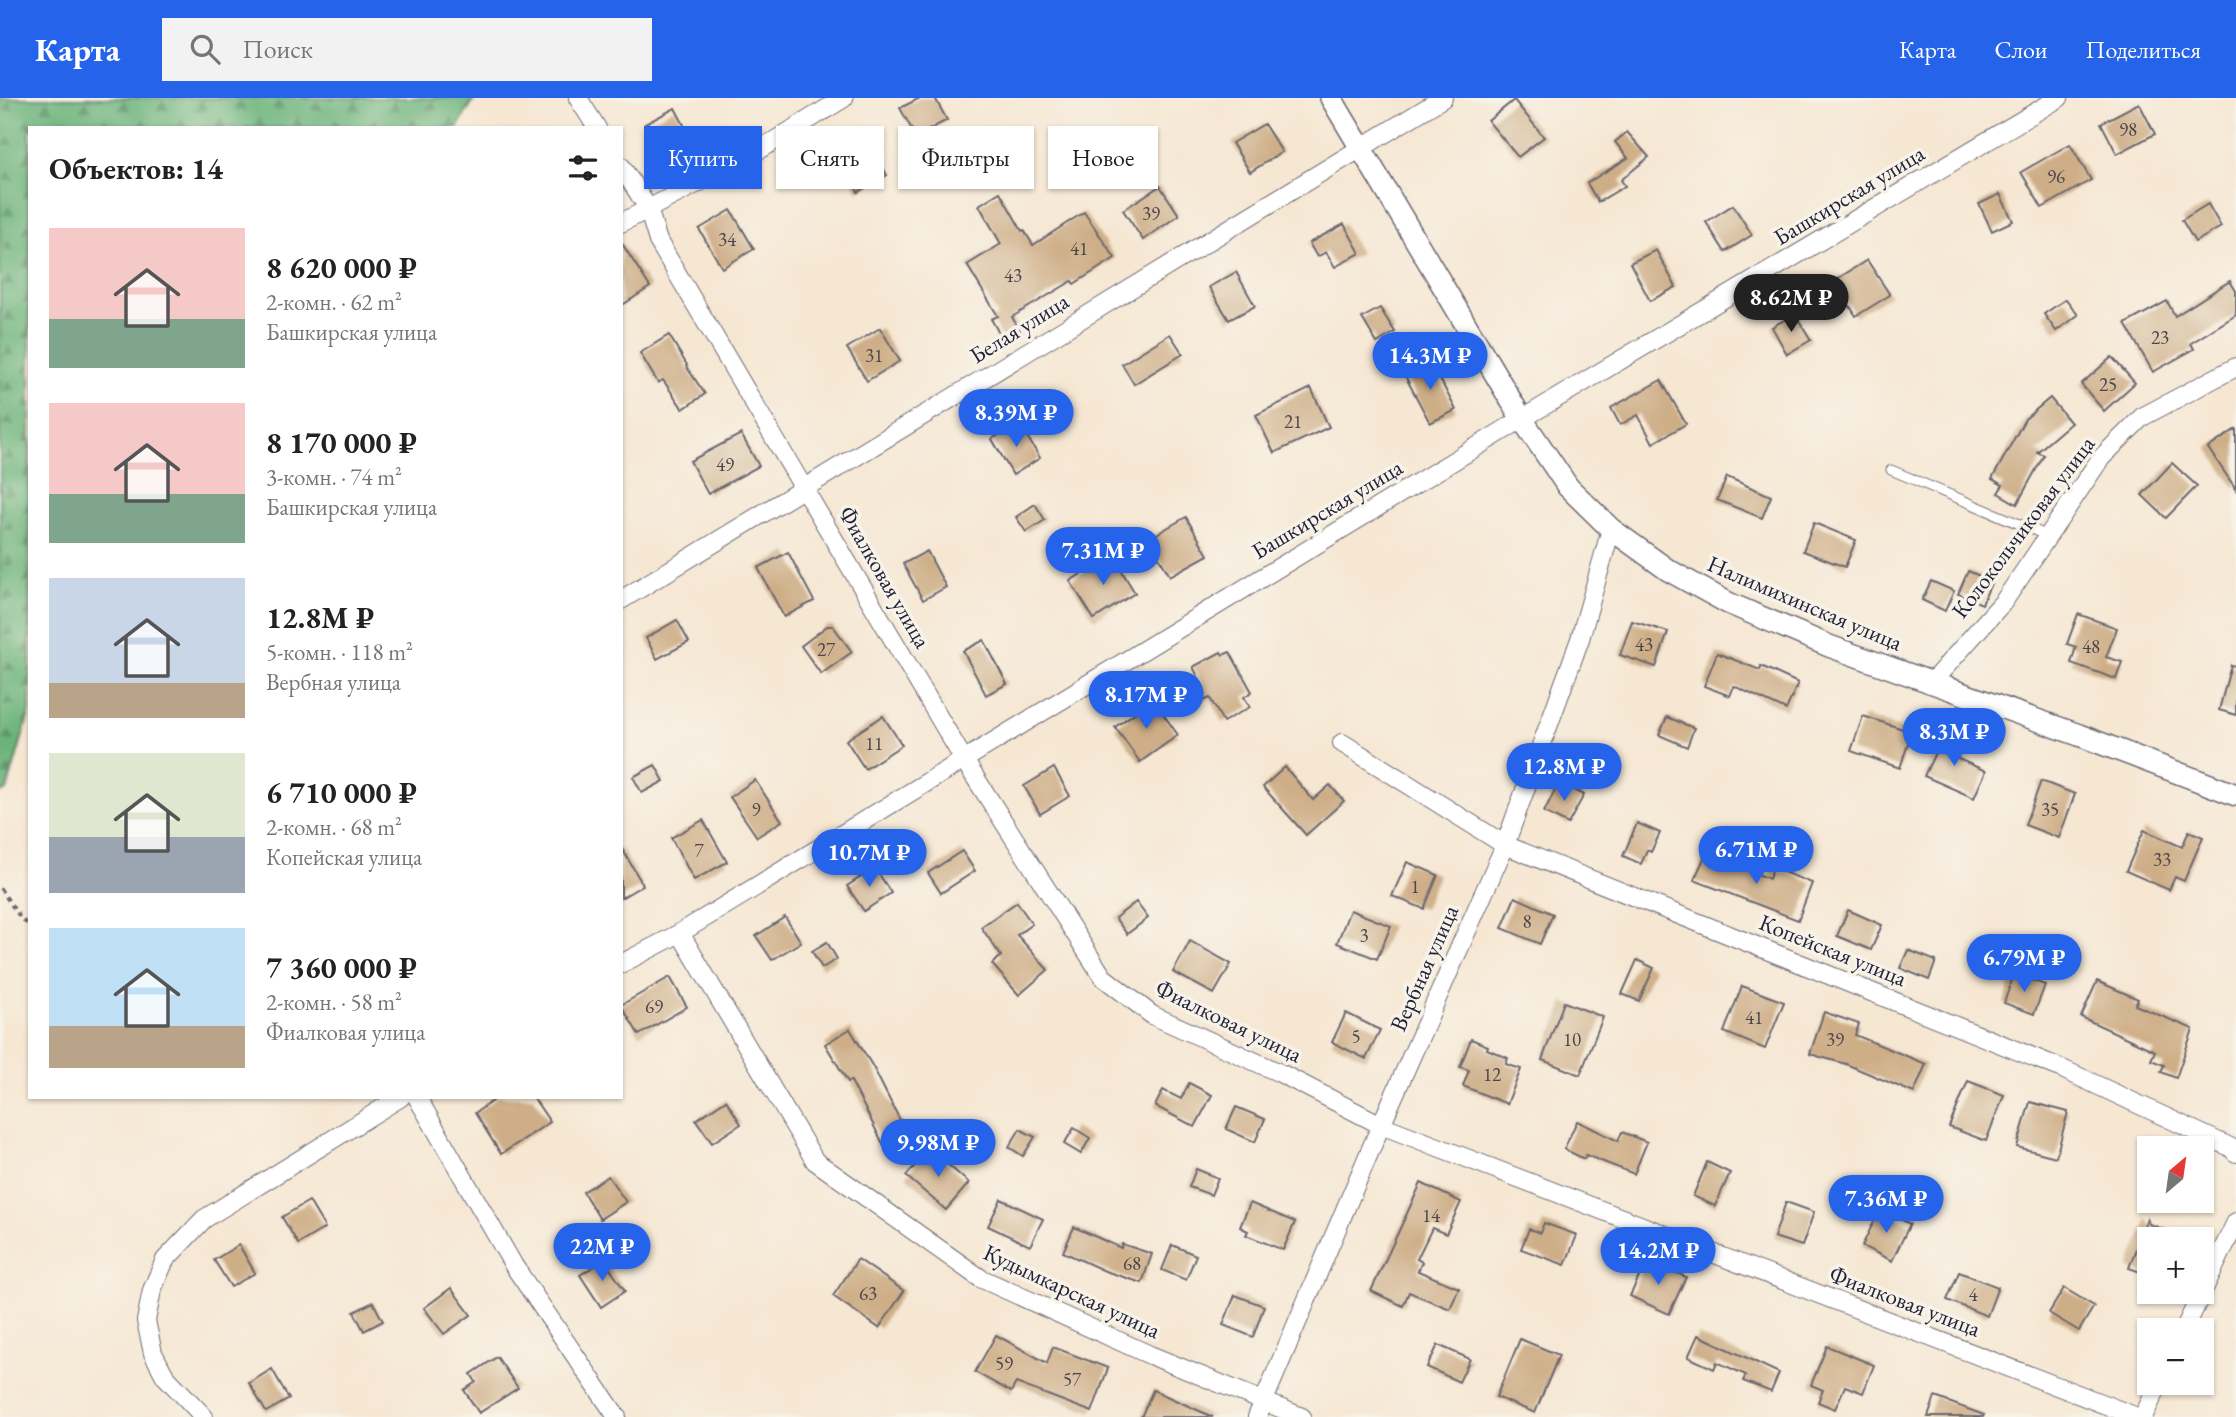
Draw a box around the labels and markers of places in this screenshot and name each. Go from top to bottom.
pin: 8.62M ₽ [1726,274,1856,334]
pin: 14.3M ₽ [1365,332,1495,392]
pin: 8.39M ₽ [951,390,1081,449]
pin: 7.31M ₽ [1038,528,1168,587]
pin: 8.17M ₽ [1081,672,1211,731]
pin: 8.3M ₽ [1897,708,2011,768]
pin: 12.8M ₽ [1499,744,1629,803]
pin: 6.71M ₽ [1691,826,1821,886]
pin: 10.7M ₽ [804,830,934,889]
pin: 6.79M ₽ [1959,934,2089,994]
pin: 9.98M ₽ [873,1119,1003,1179]
pin: 7.36M ₽ [1821,1176,1951,1235]
pin: 22M ₽ [553,1224,651,1283]
pin: 14.2M ₽ [1593,1228,1723,1287]

